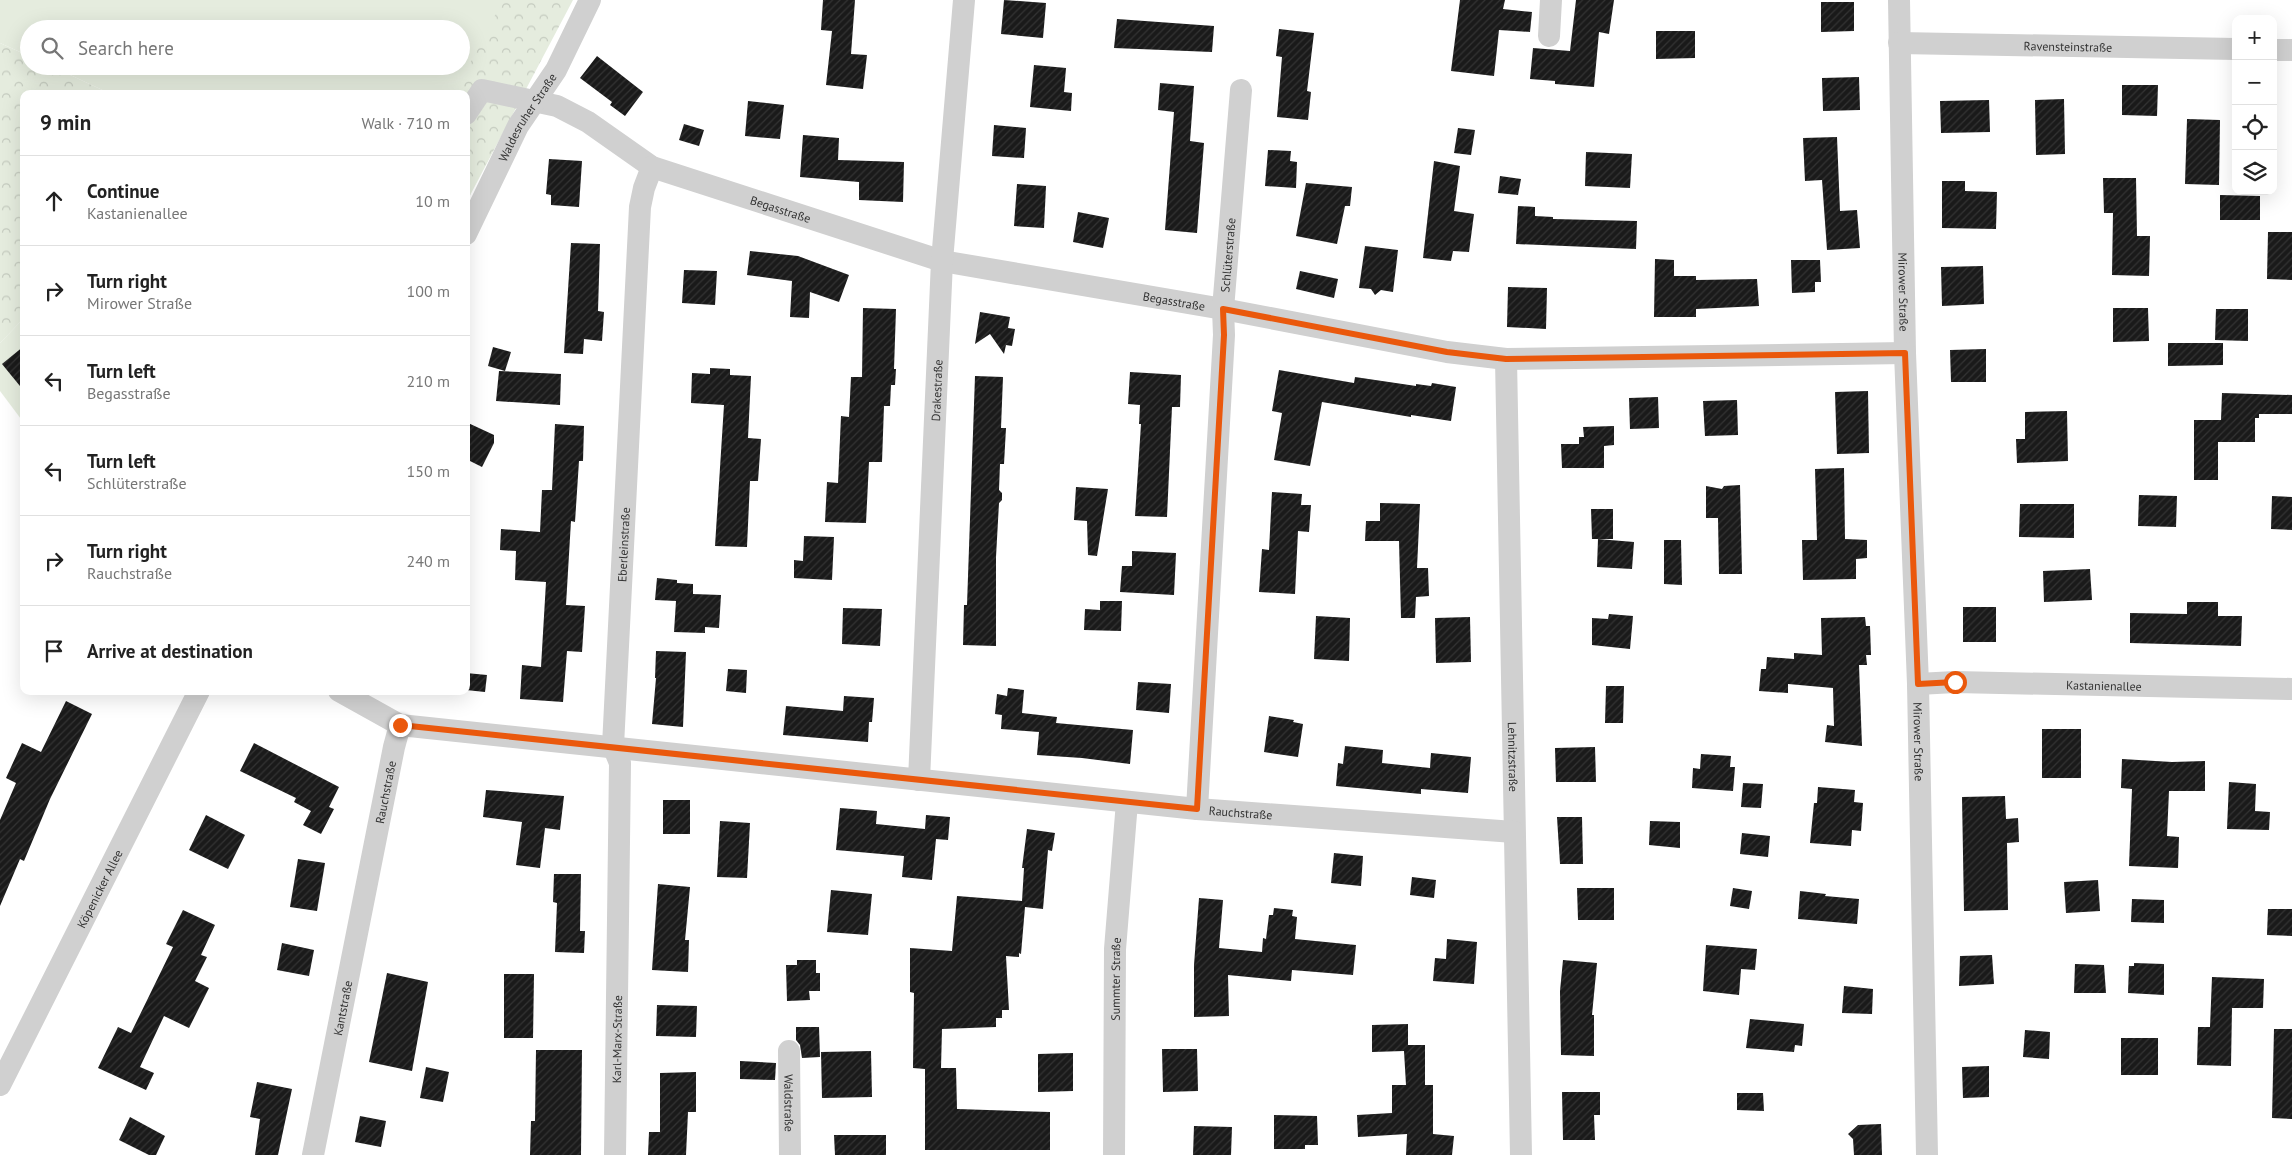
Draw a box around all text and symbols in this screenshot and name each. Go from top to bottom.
map controls [2232,15,2277,195]
button: + [2232,15,2277,60]
search box [20,20,470,75]
icon: search [38,34,66,62]
text: Search here [78,36,174,60]
street label: Ravensteinstraße [2024,38,2112,54]
button: − [2232,60,2277,105]
street label: Waldesruher Straße [495,70,559,164]
button: locate [2232,105,2277,150]
text: 9 min [40,109,91,136]
text: Walk · 710 m [361,113,450,133]
button: layers [2232,150,2277,195]
text: Continue [87,179,159,203]
icon: ahead [40,187,68,215]
text: 10 m [415,191,450,211]
street label: Begasstraße [749,192,813,226]
text: Kastanienallee [87,203,188,223]
street label: Schlüterstraße [1217,217,1238,293]
street label: Mirower Straße [1896,252,1912,332]
text: Turn right [87,269,167,293]
icon: right [40,277,68,305]
text: 100 m [407,281,450,301]
street label: Begasstraße [1142,288,1206,313]
text: Mirower Straße [87,293,192,313]
text: Turn left [87,359,156,383]
street label: Drakestraße [927,359,945,422]
icon: left [40,367,68,395]
text: 210 m [407,371,450,391]
text: Begasstraße [87,383,171,403]
text: Turn left [87,449,156,473]
icon: left [40,457,68,485]
text: 150 m [407,461,450,481]
text: Schlüterstraße [87,473,187,493]
street label: Eberleinstraße [614,507,632,582]
text: Turn right [87,539,167,563]
icon: right [40,547,68,575]
text: 240 m [407,551,450,571]
text: Rauchstraße [87,563,172,583]
icon: arrive [40,637,68,665]
text: Arrive at destination [87,639,253,663]
route start [1944,671,1967,694]
street label: Kastanienallee [2066,677,2142,693]
street label: Mirower Straße [1911,702,1927,781]
route end [389,714,412,737]
street label: Lehnitzstraße [1505,722,1522,792]
street label: Rauchstraße [371,759,399,825]
street label: Rauchstraße [1208,802,1273,822]
street label: Köpenicker Allee [73,847,125,930]
street label: Summter Straße [1107,937,1123,1021]
street label: Kantstraße [329,979,355,1037]
street label: Karl-Marx-Straße [608,995,625,1083]
street label: Waldstraße [782,1074,797,1132]

